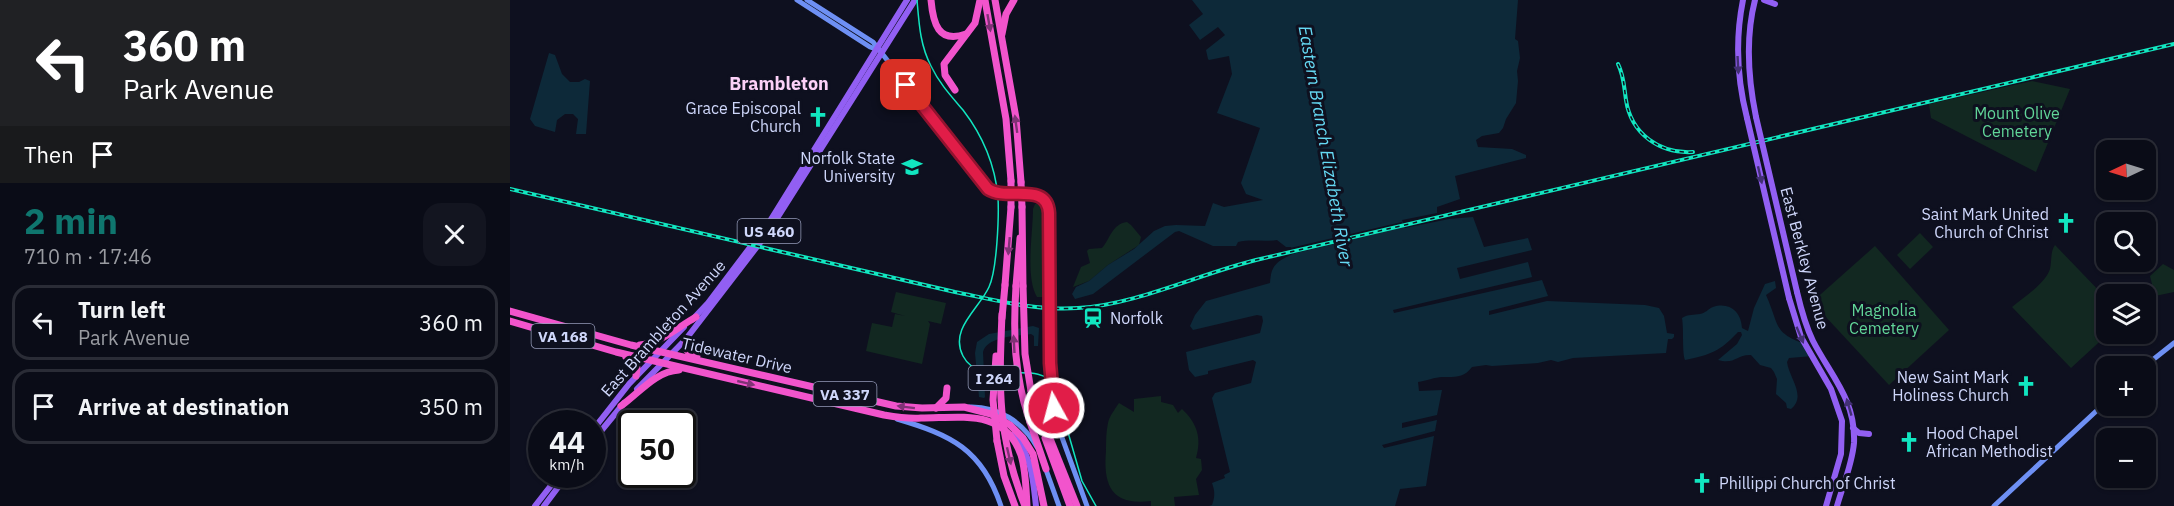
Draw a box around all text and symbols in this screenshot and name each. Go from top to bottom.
one-way arrow [985,13,994,32]
text: 360 m [123,18,246,73]
icon: left [24,24,102,102]
water label: Eastern Branch Elizabeth River [1293,24,1359,269]
one-way arrow [1734,55,1743,74]
pin [880,59,931,110]
icon: arrive [889,68,922,101]
text: Park Avenue [123,71,274,106]
district label: Brambleton [729,72,829,95]
place label: Grace Episcopal Church [686,98,801,136]
park label: Mount Olive Cemetery [1974,103,2060,141]
church icon: Grace Episcopal Church [806,105,830,129]
one-way arrow [1012,114,1021,133]
icon: arrive [86,138,119,171]
text: Then [24,140,74,169]
north arrow [2096,140,2156,200]
map controls [2096,140,2156,488]
place label: Norfolk State University [800,148,895,186]
school or university icon: Norfolk State University [900,155,924,179]
one-way arrow [1755,166,1765,184]
street label: East Berkley Avenue [1776,185,1834,332]
text: 2 min [24,197,118,244]
button: close [423,203,486,266]
place label: Saint Mark United Church of Christ [1922,204,2049,242]
church icon: Saint Mark United Church of Christ [2054,211,2078,235]
button: search [2096,212,2156,272]
road number: US 460 [738,219,800,243]
one-way arrow [1004,236,1014,255]
text: 710 m · 17:46 [24,243,152,270]
street label: East Brambleton Avenue [596,255,730,400]
button: layers [2096,284,2156,344]
text: Turn left [78,295,166,324]
park label: Magnolia Cemetery [1849,300,1919,338]
icon: left [27,306,60,339]
station icon: Norfolk [1081,306,1105,330]
text: 360 m [419,308,483,337]
place label: Norfolk [1110,308,1164,328]
text: Park Avenue [78,324,190,351]
road number: VA 168 [532,324,594,348]
one-way arrow [1795,326,1805,344]
street label: Tidewater Drive [680,333,794,377]
one-way arrow [1010,335,1019,354]
button: + [2096,356,2156,416]
road number: I 264 [968,366,1020,390]
place label: New Saint Mark Holiness Church [1892,367,2010,405]
church icon: New Saint Mark Holiness Church [2014,374,2038,398]
position arrow [1022,376,1086,440]
one-way arrow [737,378,755,388]
road number: VA 337 [814,382,876,406]
icon: arrive [27,390,60,423]
text: Arrive at destination [78,392,289,421]
text: 350 m [419,392,483,421]
one-way arrow [1844,398,1853,416]
one-way arrow [896,402,915,411]
speed limit sign: 50 [618,410,696,488]
text: 44 [549,422,585,461]
place label: Hood Chapel African Methodist [1926,423,2053,461]
button: − [2096,428,2156,488]
church icon: Hood Chapel African Methodist [1897,430,1921,454]
one-way arrow [1004,447,1014,465]
text: km/h [549,455,585,474]
church icon: Phillippi Church of Christ [1690,471,1714,495]
place label: Phillippi Church of Christ [1719,473,1896,493]

